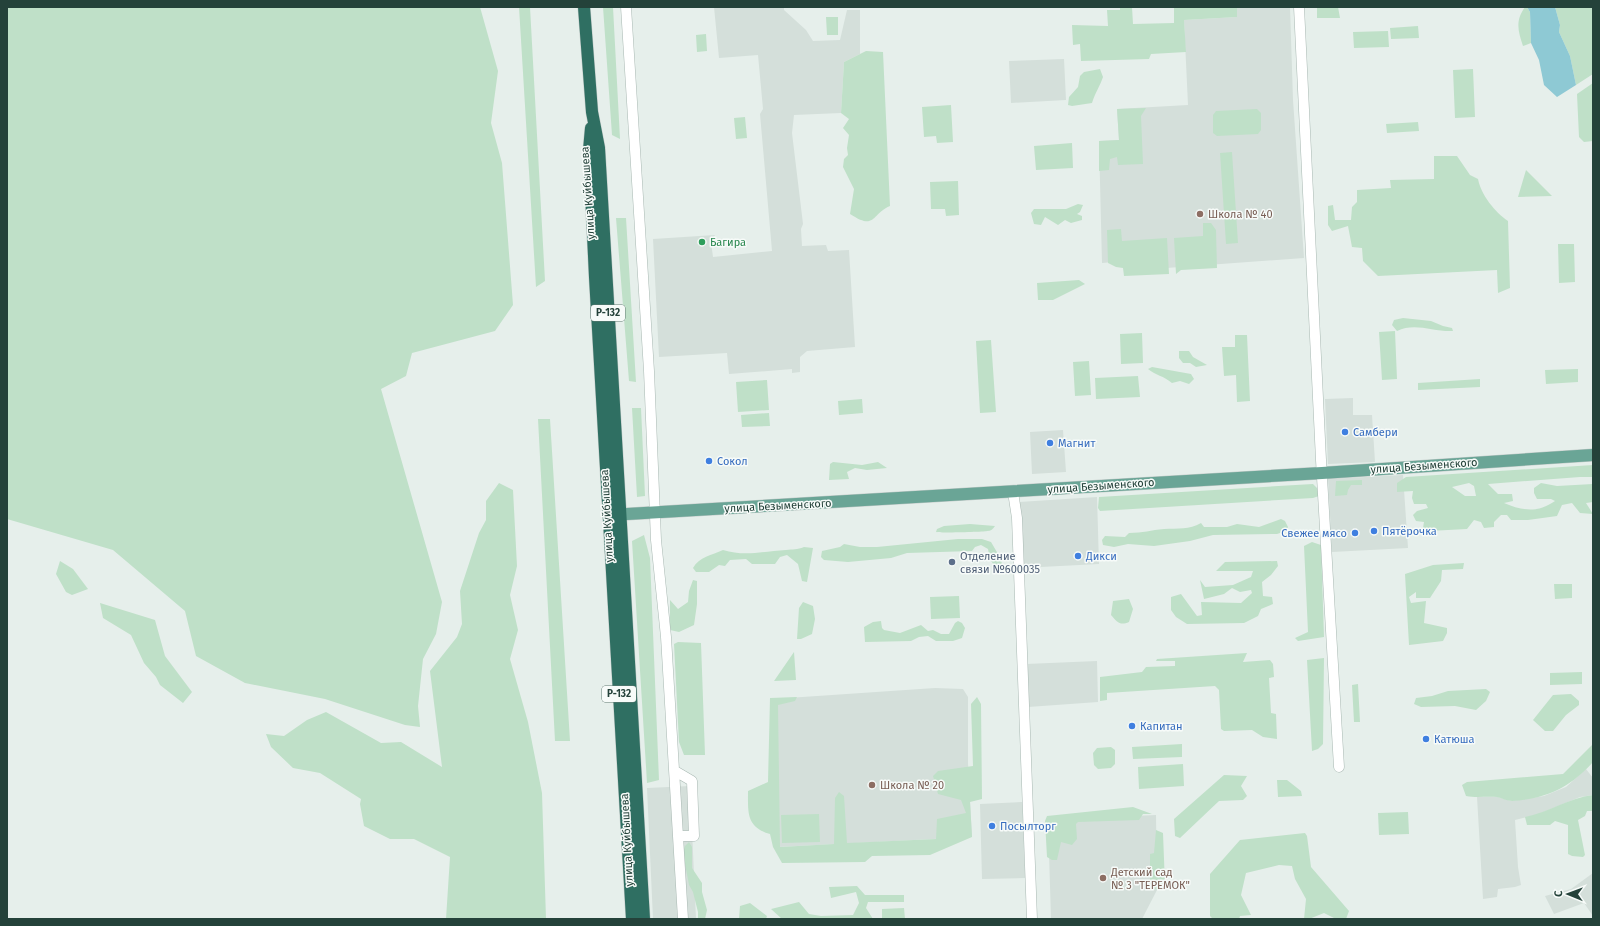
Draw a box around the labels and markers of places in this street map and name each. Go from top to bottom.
place label: Школа № 40 [1208,208,1273,221]
marker: Школа № 40 [1195,209,1205,219]
place label: Багира [710,236,746,249]
marker: Багира [697,237,707,247]
place label: Самбери [1353,426,1398,439]
marker: Самбери [1340,427,1350,437]
place label: Магнит [1058,437,1095,450]
marker: Магнит [1045,438,1055,448]
place label: Сокол [717,455,748,468]
marker: Сокол [704,456,714,466]
place label: Пятёрочка [1382,525,1437,538]
marker: Пятёрочка [1369,526,1379,536]
place label: Свежее мясо [1281,527,1347,540]
marker: Свежее мясо [1350,528,1360,538]
place label: Отделение связи №600035 [960,550,1041,576]
place label: Дикси [1085,550,1117,563]
marker: Дикси [1073,551,1083,561]
marker: Отделение связи №600035 [947,557,957,567]
place label: Капитан [1140,720,1183,733]
marker: Капитан [1127,721,1137,731]
place label: Катюша [1434,733,1475,746]
marker: Катюша [1421,734,1431,744]
place label: Школа № 20 [880,779,944,792]
marker: Школа № 20 [867,780,877,790]
place label: Посылторг [1000,820,1056,833]
marker: Посылторг [987,821,997,831]
place label: Детский сад № 3 "ТЕРЕМОК" [1110,866,1190,892]
marker: Детский сад № 3 "ТЕРЕМОК" [1098,873,1108,883]

